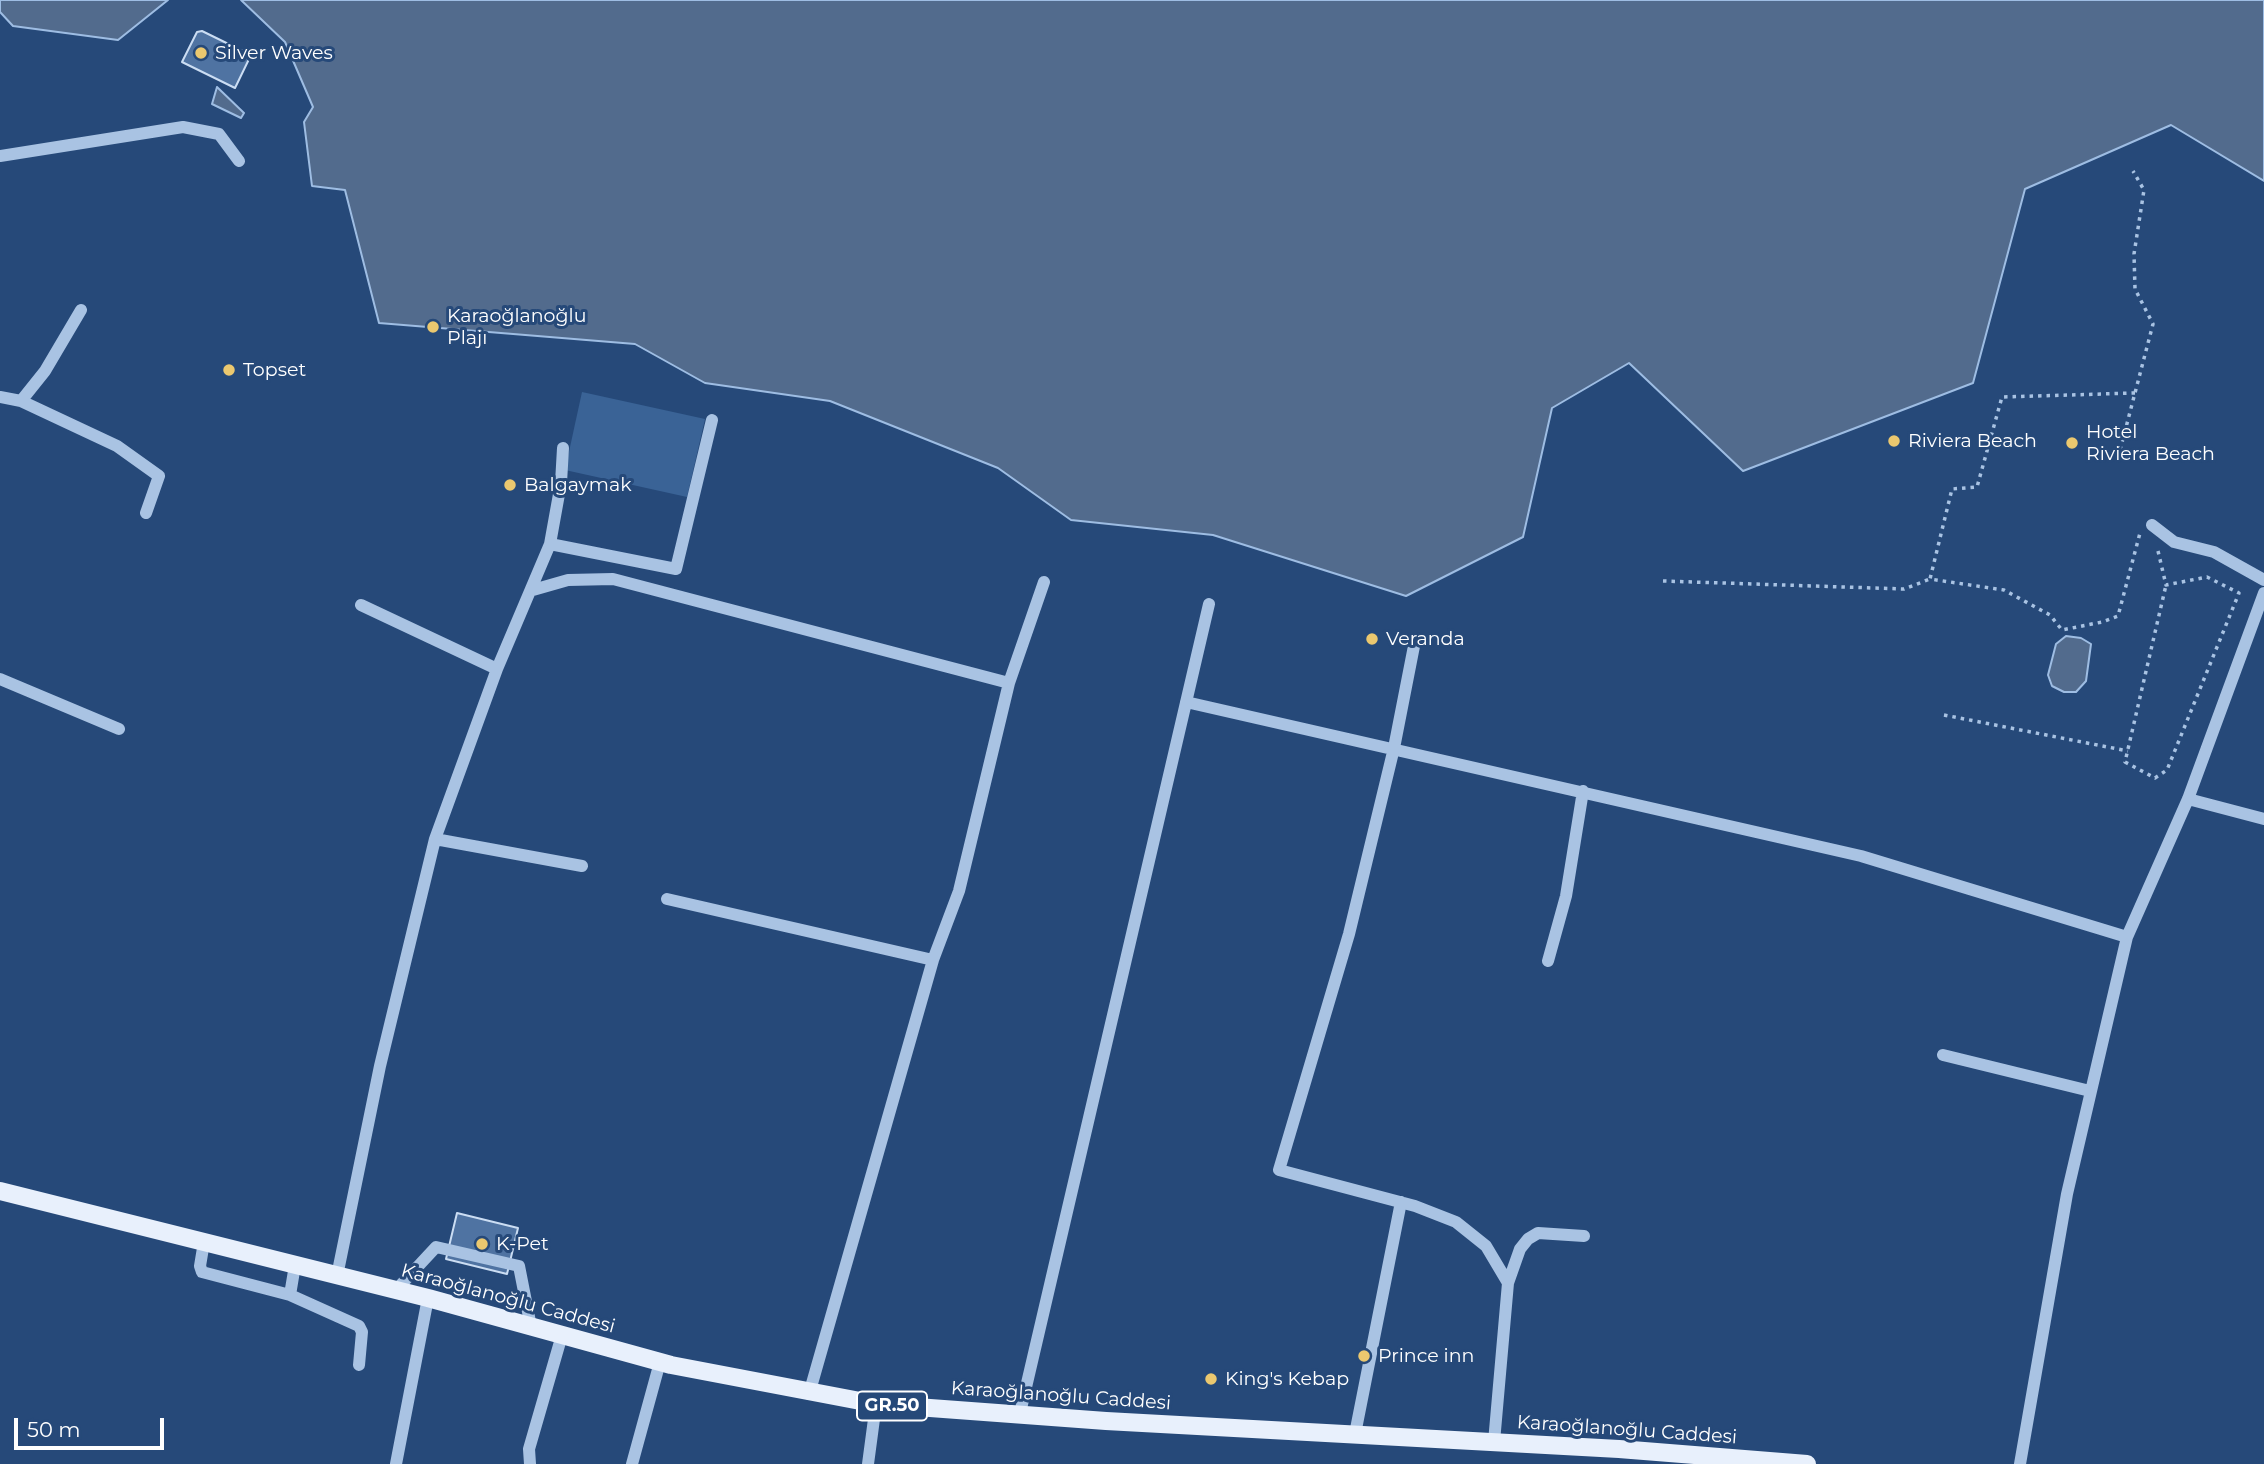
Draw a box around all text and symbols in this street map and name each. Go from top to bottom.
place label: Silver Waves [215,42,333,64]
marker: Silver Waves [193,45,209,61]
place label: Karaoğlanoğlu Plajı [447,305,586,349]
marker: Karaoğlanoğlu Plajı [425,319,441,335]
place label: Topset [243,359,306,381]
marker: Topset [221,362,237,378]
place label: Hotel Riviera Beach [2086,421,2215,465]
place label: Riviera Beach [1908,430,2037,452]
marker: Riviera Beach [1886,433,1902,449]
marker: Hotel Riviera Beach [2064,435,2080,451]
place label: Balgaymak [524,474,632,496]
marker: Balgaymak [502,477,518,493]
place label: Veranda [1386,628,1465,650]
marker: Veranda [1364,631,1380,647]
place label: K-Pet [496,1233,549,1255]
marker: K-Pet [474,1236,490,1252]
street label: Karaoğlanoğlu Caddesi [399,1259,617,1339]
place label: Prince inn [1378,1345,1474,1367]
marker: Prince inn [1356,1348,1372,1364]
place label: King's Kebap [1225,1368,1349,1390]
marker: King's Kebap [1203,1371,1219,1387]
street label: Karaoğlanoğlu Caddesi [950,1377,1172,1415]
road number: GR.50 [857,1392,927,1420]
scale bar [18,1404,168,1448]
street label: Karaoğlanoğlu Caddesi [1516,1411,1738,1449]
text: 50 m [27,1417,81,1442]

